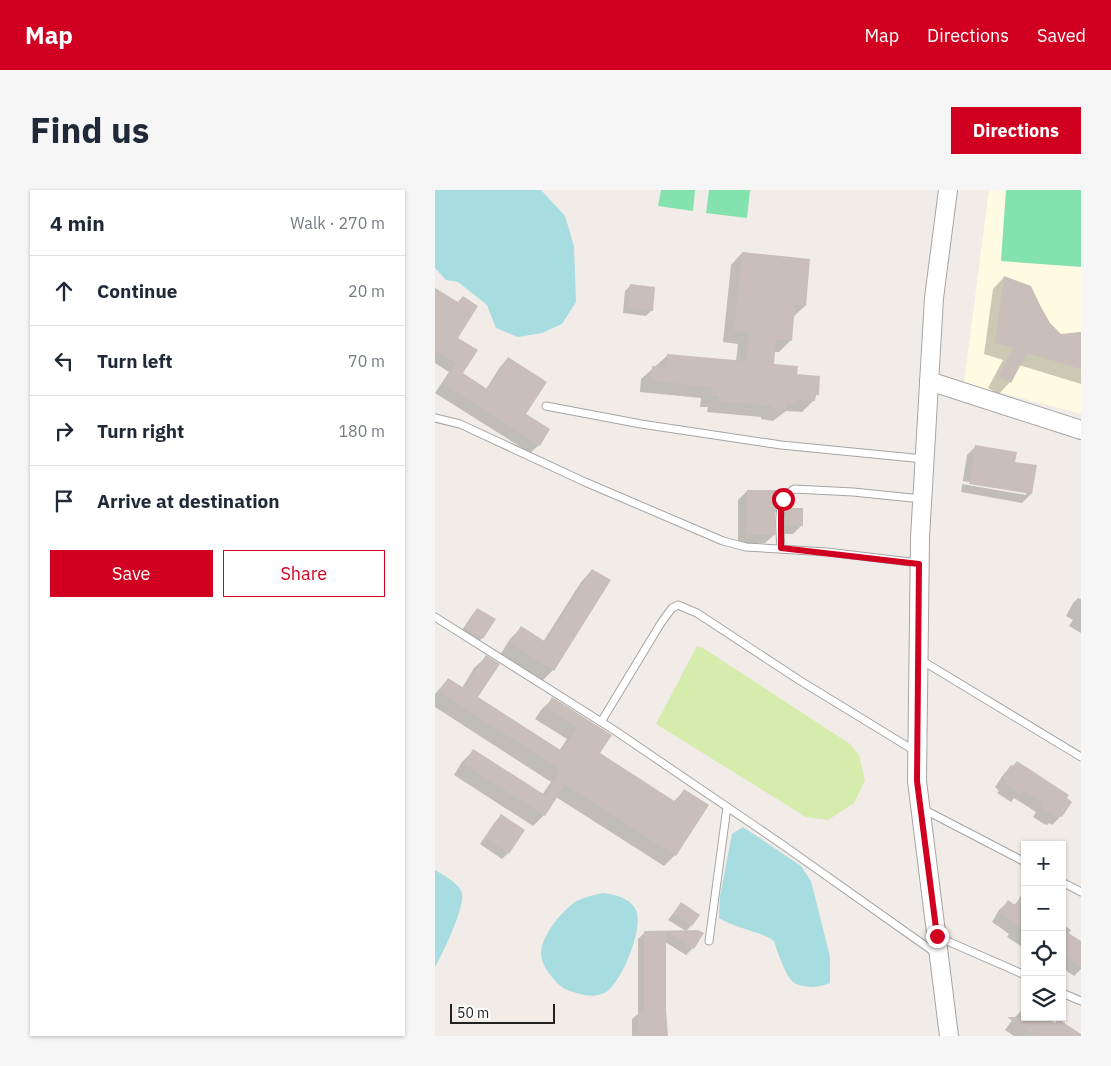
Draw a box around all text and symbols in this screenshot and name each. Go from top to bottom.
text: Map [25,19,73,51]
text: Map [864,24,899,47]
text: Directions [927,24,1009,47]
text: Saved [1037,24,1086,47]
text: Find us [30,107,149,153]
button: Directions [951,107,1081,154]
text: 4 min [50,209,105,237]
text: Walk · 270 m [290,213,385,233]
icon: ahead [50,277,78,305]
text: Continue [97,279,177,303]
text: 20 m [348,281,385,301]
icon: left [50,347,78,375]
text: Turn left [97,349,173,373]
text: 70 m [348,351,385,371]
icon: right [50,417,78,445]
text: Turn right [97,419,184,443]
text: 180 m [338,421,385,441]
icon: arrive [50,487,78,515]
route start [772,488,795,511]
text: Arrive at destination [97,489,280,513]
button: Save [50,550,213,597]
button: Share [223,550,385,597]
map controls [1021,841,1066,1021]
button: + [1021,841,1066,886]
button: − [1021,886,1066,931]
route end [926,925,949,948]
button: locate [1021,931,1066,976]
button: layers [1021,976,1066,1021]
scale bar [450,1001,555,1024]
text: 50 m [457,1004,489,1022]

